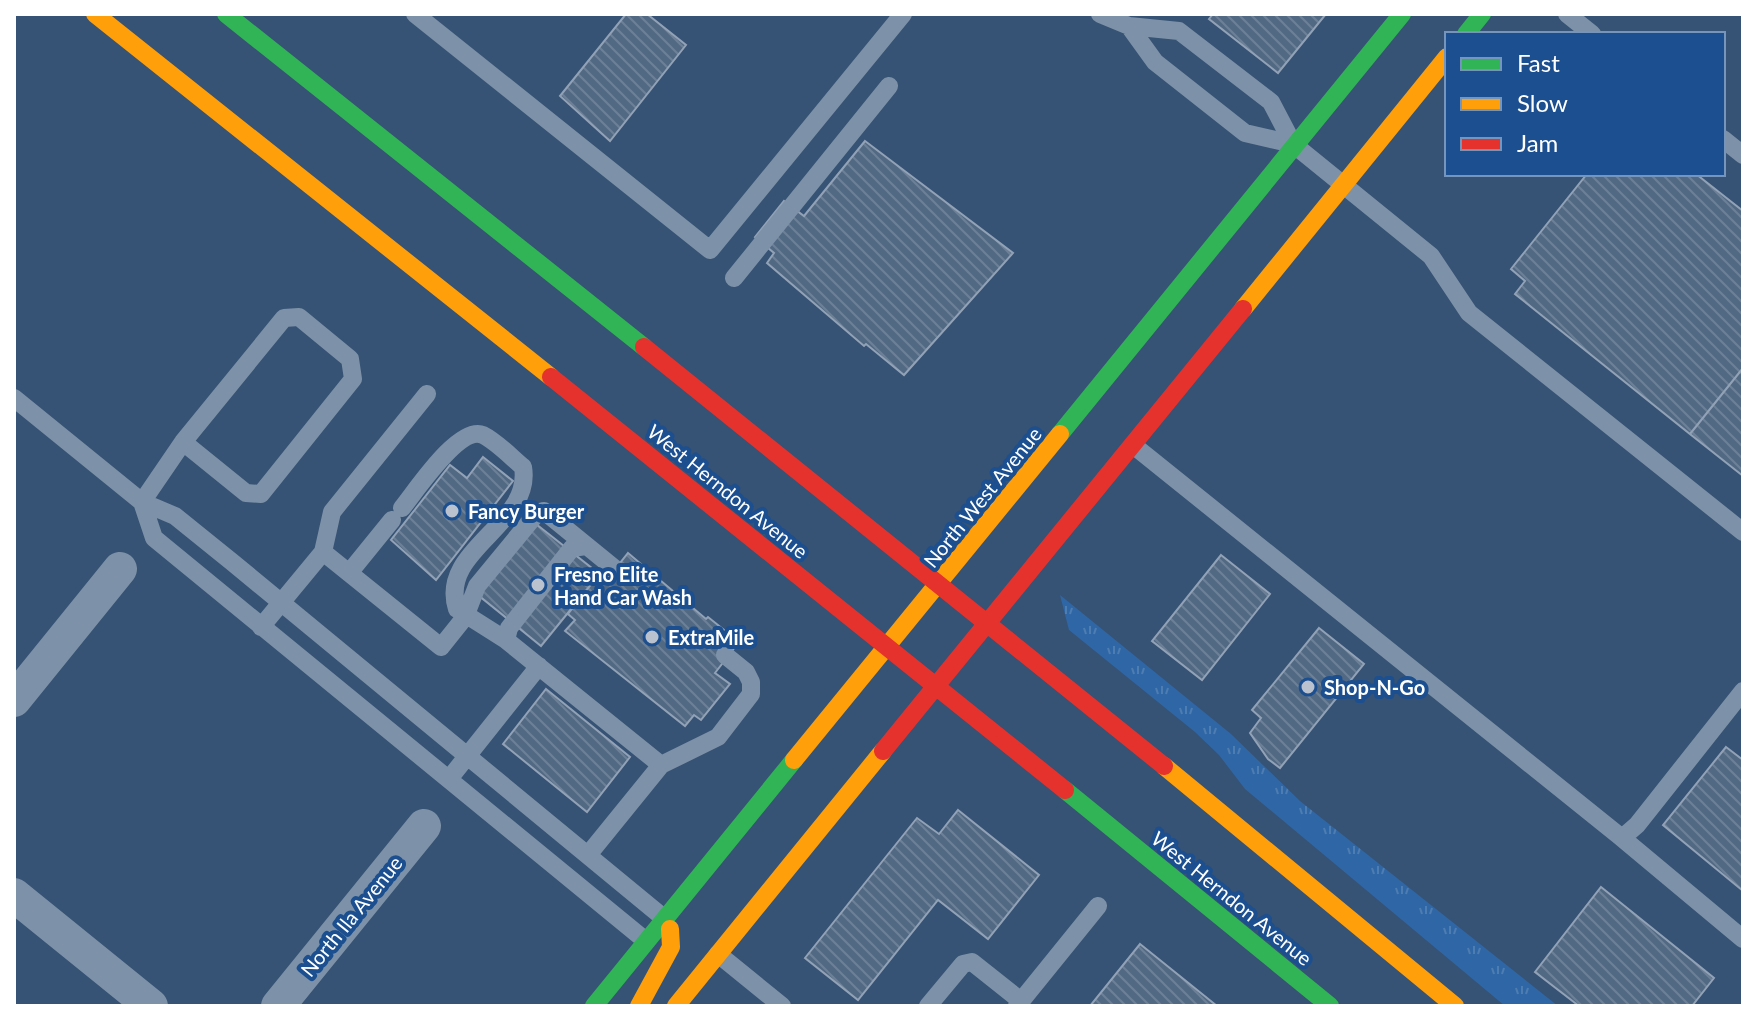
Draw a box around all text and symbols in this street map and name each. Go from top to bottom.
legend [1445,32,1725,176]
text: Fast [1517,48,1560,77]
text: Slow [1517,88,1568,117]
text: Jam [1517,128,1558,157]
street label: West Herndon Avenue [643,419,813,563]
street label: North West Avenue [918,422,1046,572]
place label: Fancy Burger [468,499,585,523]
marker: Fancy Burger [443,502,461,520]
place label: Fresno Elite Hand Car Wash [554,562,692,609]
marker: Fresno Elite Hand Car Wash [529,576,547,594]
place label: ExtraMile [668,625,754,649]
marker: ExtraMile [643,628,661,646]
place label: Shop-N-Go [1324,675,1425,699]
marker: Shop-N-Go [1299,678,1317,696]
street label: West Herndon Avenue [1147,826,1317,970]
street label: North Ila Avenue [295,851,407,981]

